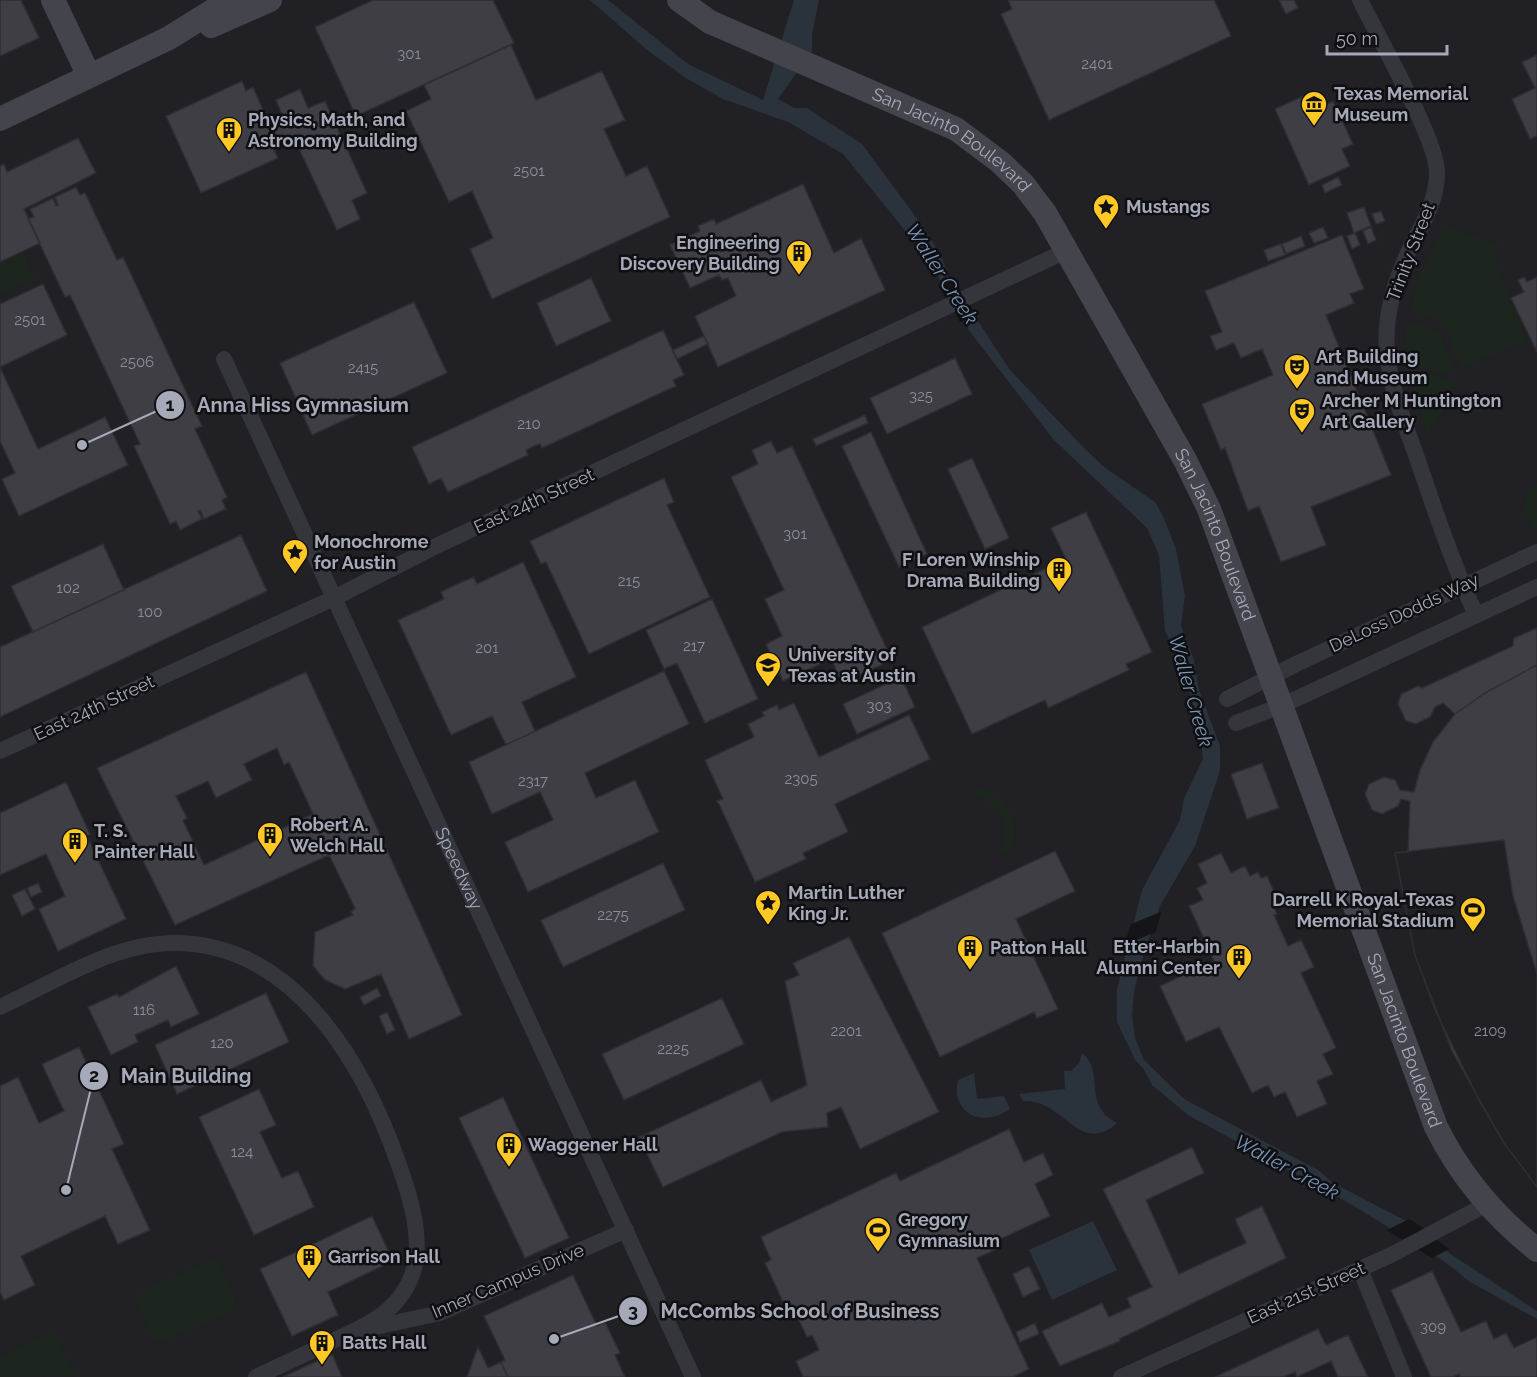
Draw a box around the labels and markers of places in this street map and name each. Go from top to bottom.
place label: Texas Memorial Museum [1334,83,1469,125]
museum icon: Texas Memorial Museum [1299,89,1329,127]
place label: Physics, Math, and Astronomy Building [248,109,418,151]
building icon: Physics, Math, and Astronomy Building [214,115,244,153]
place icon: Mustangs [1091,192,1121,230]
place label: Mustangs [1126,196,1210,217]
place label: Engineering Discovery Building [620,232,780,274]
building icon: Engineering Discovery Building [784,238,814,276]
place label: Art Building and Museum [1316,346,1427,388]
theatre icon: Art Building and Museum [1282,352,1312,390]
callout: Anna Hiss Gymnasium [155,386,421,424]
place label: Archer M Huntington Art Gallery [1322,390,1501,432]
theatre icon: Archer M Huntington Art Gallery [1287,396,1317,434]
place label: Monochrome for Austin [314,531,429,573]
place icon: Monochrome for Austin [280,537,310,575]
place label: F Loren Winship Drama Building [902,549,1040,591]
building icon: F Loren Winship Drama Building [1044,555,1074,593]
place label: University of Texas at Austin [788,644,916,686]
school or university icon: University of Texas at Austin [753,650,783,688]
place label: Robert A. Welch Hall [290,814,385,856]
place label: T. S. Painter Hall [94,820,195,862]
building icon: Robert A. Welch Hall [255,820,285,858]
building icon: T. S. Painter Hall [60,826,90,864]
place label: Martin Luther King Jr. [788,882,905,924]
place icon: Martin Luther King Jr. [753,888,783,926]
place label: Darrell K Royal-Texas Memorial Stadium [1272,889,1454,931]
sports icon: Darrell K Royal-Texas Memorial Stadium [1458,895,1488,933]
building icon: Patton Hall [955,933,985,971]
place label: Etter-Harbin Alumni Center [1096,936,1220,978]
place label: Patton Hall [990,937,1086,958]
building icon: Etter-Harbin Alumni Center [1224,942,1254,980]
callout: Main Building [79,1057,263,1095]
building icon: Waggener Hall [494,1130,524,1168]
place label: Waggener Hall [528,1134,658,1155]
place label: Gregory Gymnasium [898,1209,1000,1251]
sports icon: Gregory Gymnasium [863,1215,893,1253]
building icon: Garrison Hall [294,1242,324,1280]
place label: Garrison Hall [328,1246,440,1267]
callout: McCombs School of Business [618,1292,952,1330]
building icon: Batts Hall [307,1328,337,1366]
place label: Batts Hall [342,1332,427,1353]

